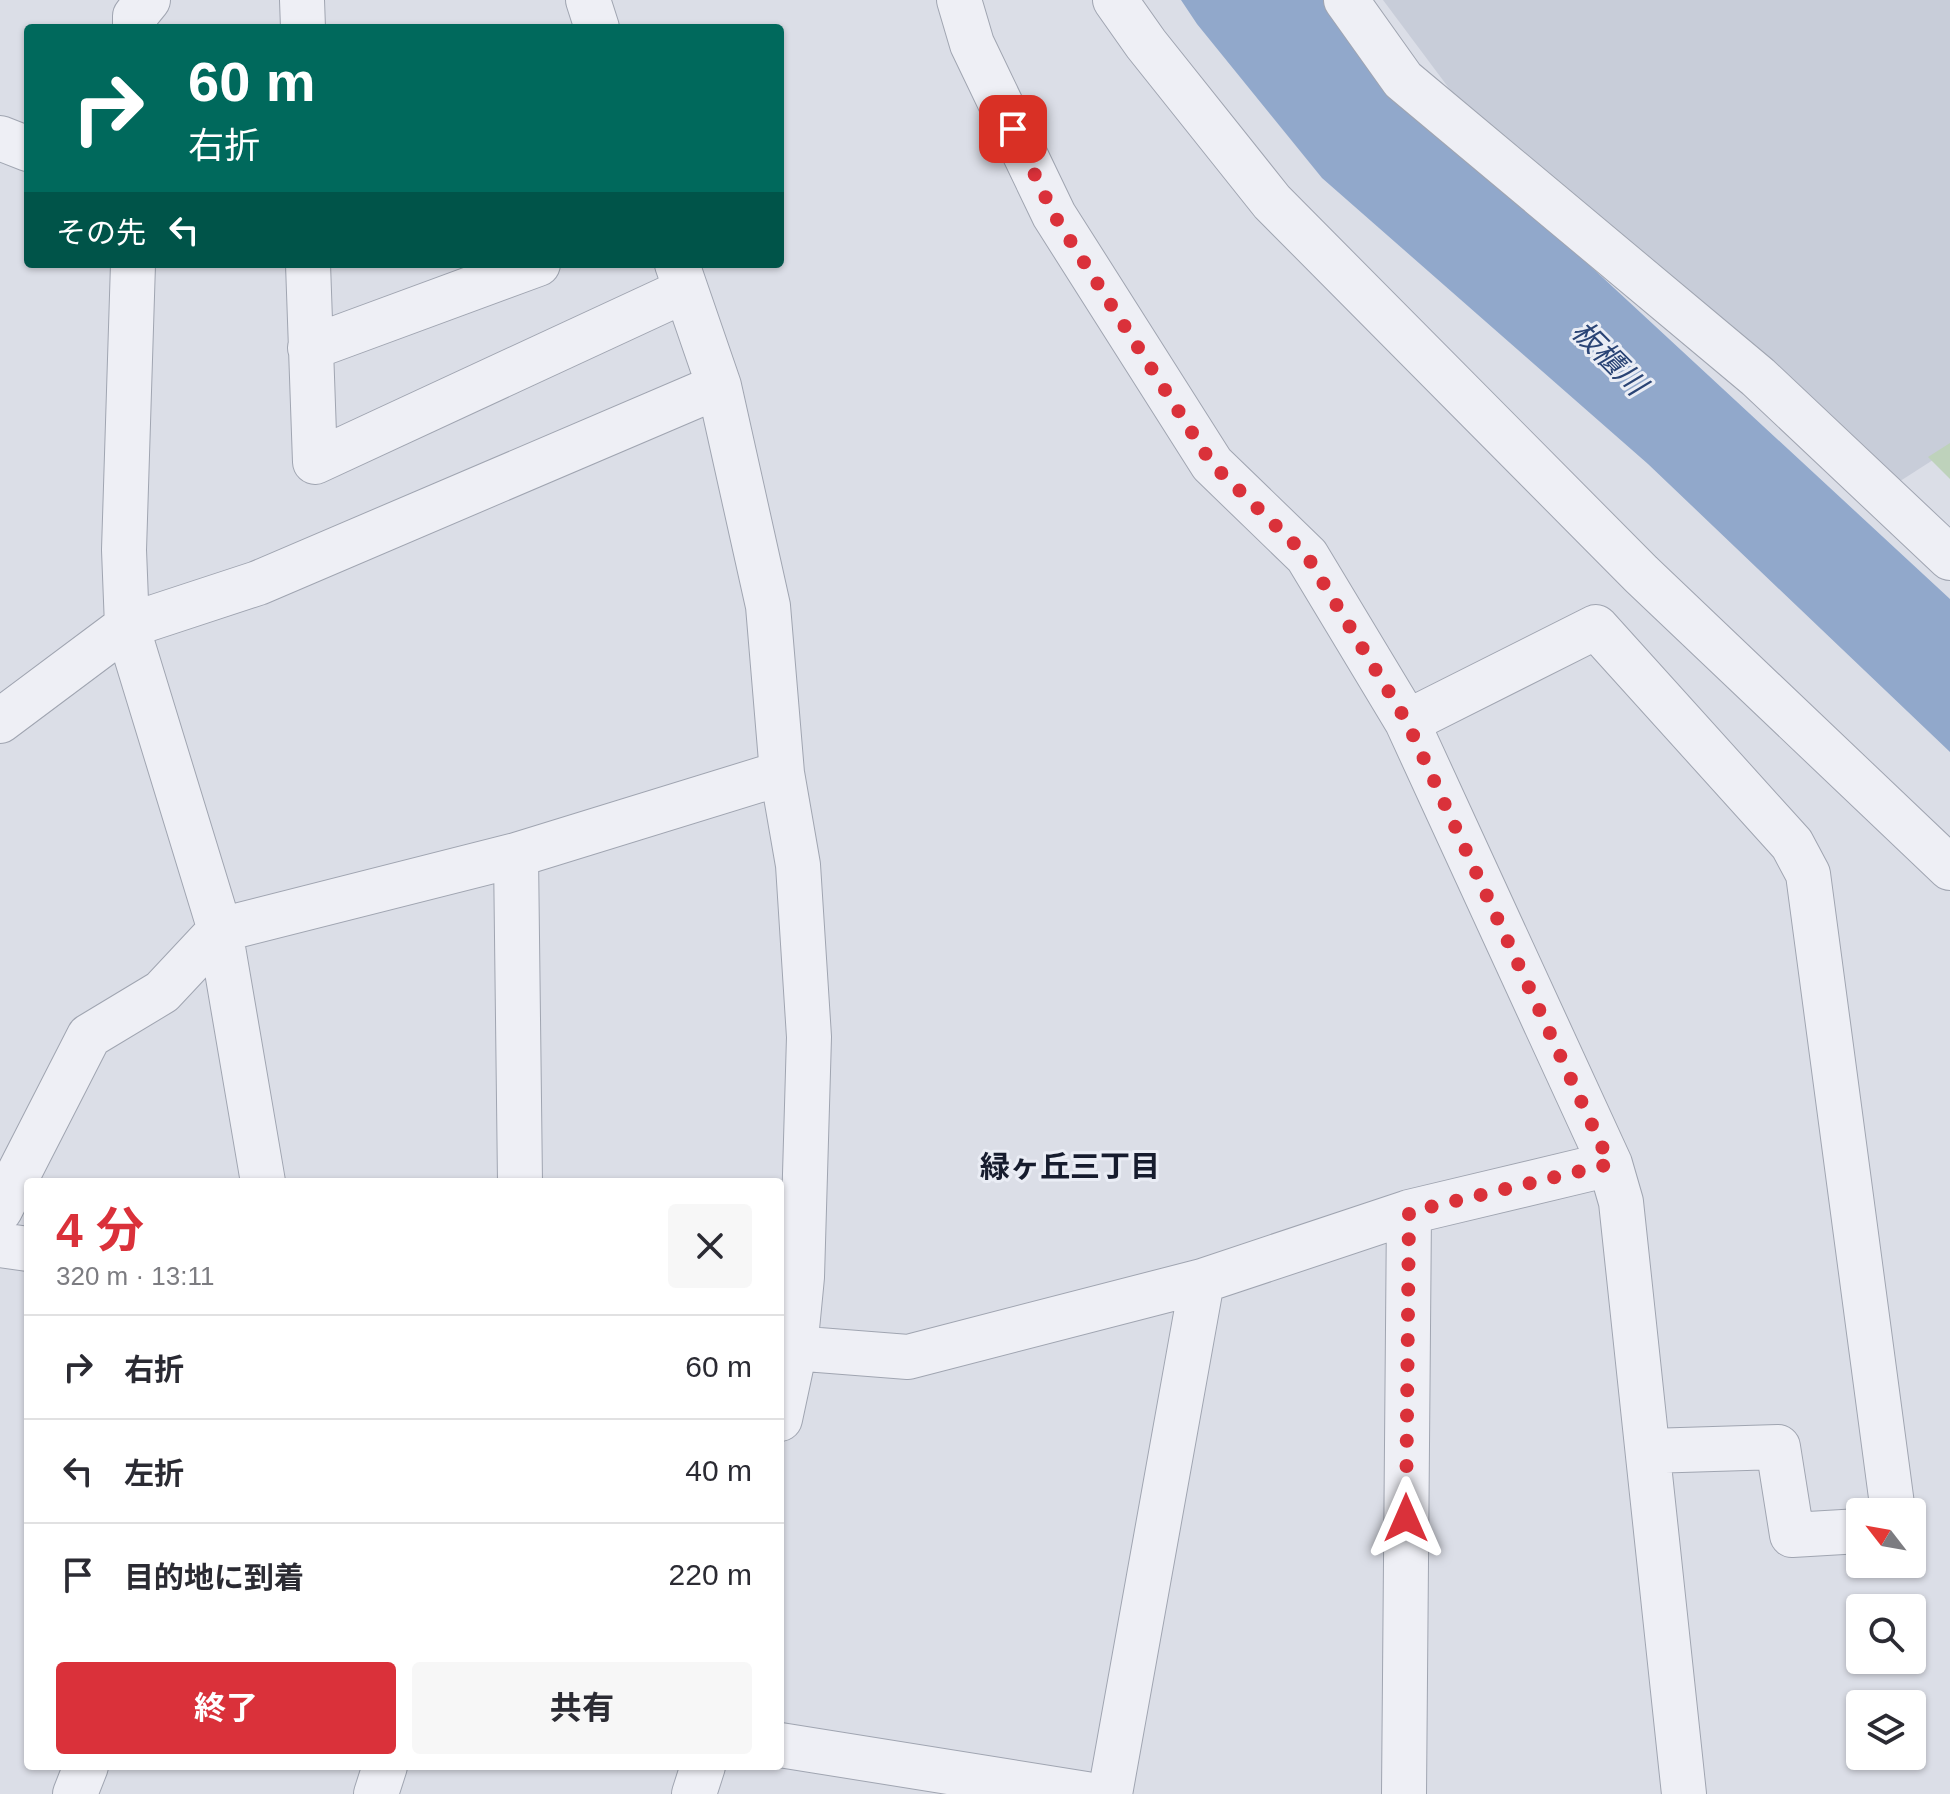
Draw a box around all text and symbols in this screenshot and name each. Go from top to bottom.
text: 60 m [188,50,316,113]
icon: right [56,56,160,160]
pin [979,95,1047,163]
icon: arrive [991,107,1035,151]
text: 右折 [188,125,260,166]
icon: left [162,208,206,252]
text: その先 [56,216,146,249]
water label: 板櫃川 [1566,314,1655,403]
district label: 緑ヶ丘三丁目 [980,1150,1160,1183]
text: 4 分 [56,1204,144,1257]
button: close [668,1204,752,1288]
text: 320 m · 13:11 [56,1261,215,1291]
icon: right [56,1345,100,1389]
text: 60 m [685,1350,752,1383]
text: 右折 [124,1353,184,1386]
icon: left [56,1449,100,1493]
text: 40 m [685,1454,752,1487]
text: 左折 [124,1457,184,1490]
position arrow [1364,1476,1448,1560]
north arrow [1846,1498,1926,1578]
map controls [1846,1498,1926,1770]
icon: arrive [56,1553,100,1597]
text: 220 m [669,1558,752,1591]
text: 目的地に到着 [124,1561,304,1594]
button: search [1846,1594,1926,1674]
button: 終了 [56,1662,396,1754]
button: 共有 [412,1662,752,1754]
button: layers [1846,1690,1926,1770]

